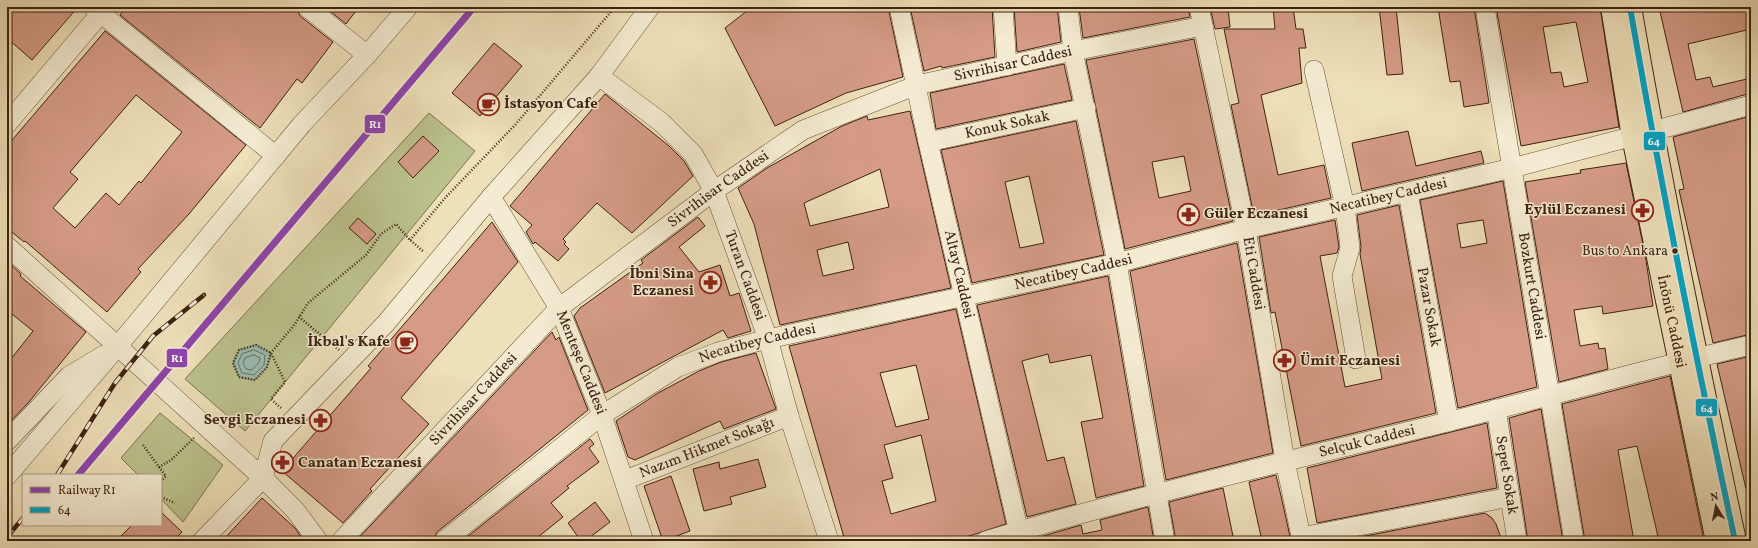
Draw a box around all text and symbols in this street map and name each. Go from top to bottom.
street label: Sivrihisar Caddesi [952,41,1074,87]
cafe icon: İstasyon Cafe [475,91,501,117]
place label: İstasyon Cafe [504,94,598,115]
street label: Konuk Sokak [963,106,1052,144]
line badge: R1 [364,114,386,134]
text: R1 [369,118,381,133]
line badge: 64 [1643,131,1666,151]
text: 64 [1648,135,1661,150]
street label: Sivrihisar Caddesi [663,146,774,233]
street label: Necatibey Caddesi [1327,173,1449,220]
pharmacy icon: Eylül Eczanesi [1629,197,1655,223]
place label: Eylül Eczanesi [1524,200,1626,221]
pharmacy icon: Güler Eczanesi [1175,201,1201,227]
place label: Güler Eczanesi [1204,204,1308,225]
street label: Turan Caddesi [719,228,771,324]
street label: Altay Caddesi [938,228,979,321]
street label: Bozkurt Caddesi [1512,231,1551,341]
street label: Eti Caddesi [1237,235,1270,312]
place label: Bus to Ankara [1582,242,1668,261]
marker: Bus to Ankara [1670,246,1680,256]
street label: Necatibey Caddesi [1013,249,1135,296]
place label: İbni Sina Eczanesi [629,264,694,302]
street label: Pazar Sokak [1411,266,1446,349]
pharmacy icon: İbni Sina Eczanesi [697,270,723,296]
street label: İnönü Caddesi [1651,273,1691,370]
street label: Menteşe Caddesi [551,307,611,418]
street label: Necatibey Caddesi [696,318,818,369]
cafe icon: İkbal's Kafe [393,329,419,355]
place label: İkbal's Kafe [308,332,390,353]
line badge: R1 [166,348,188,368]
street label: Sivrihisar Caddesi [425,348,522,451]
pharmacy icon: Ümit Eczanesi [1271,348,1297,374]
place label: Ümit Eczanesi [1300,351,1400,372]
text: R1 [171,352,183,367]
line badge: 64 [1695,398,1718,417]
text: 64 [1701,402,1714,417]
pharmacy icon: Sevgi Eczanesi [308,407,334,433]
place label: Sevgi Eczanesi [204,410,306,431]
street label: Nazım Hikmet Sokağı [636,412,778,484]
street label: Selçuk Caddesi [1317,420,1418,463]
street label: Sepet Sokak [1490,434,1523,516]
pharmacy icon: Canatan Eczanesi [270,450,296,476]
place label: Canatan Eczanesi [298,453,422,474]
legend [22,474,162,526]
text: Railway R1 [58,483,116,499]
north arrow [1696,486,1736,526]
text: N [1709,490,1720,506]
text: 64 [58,503,71,519]

